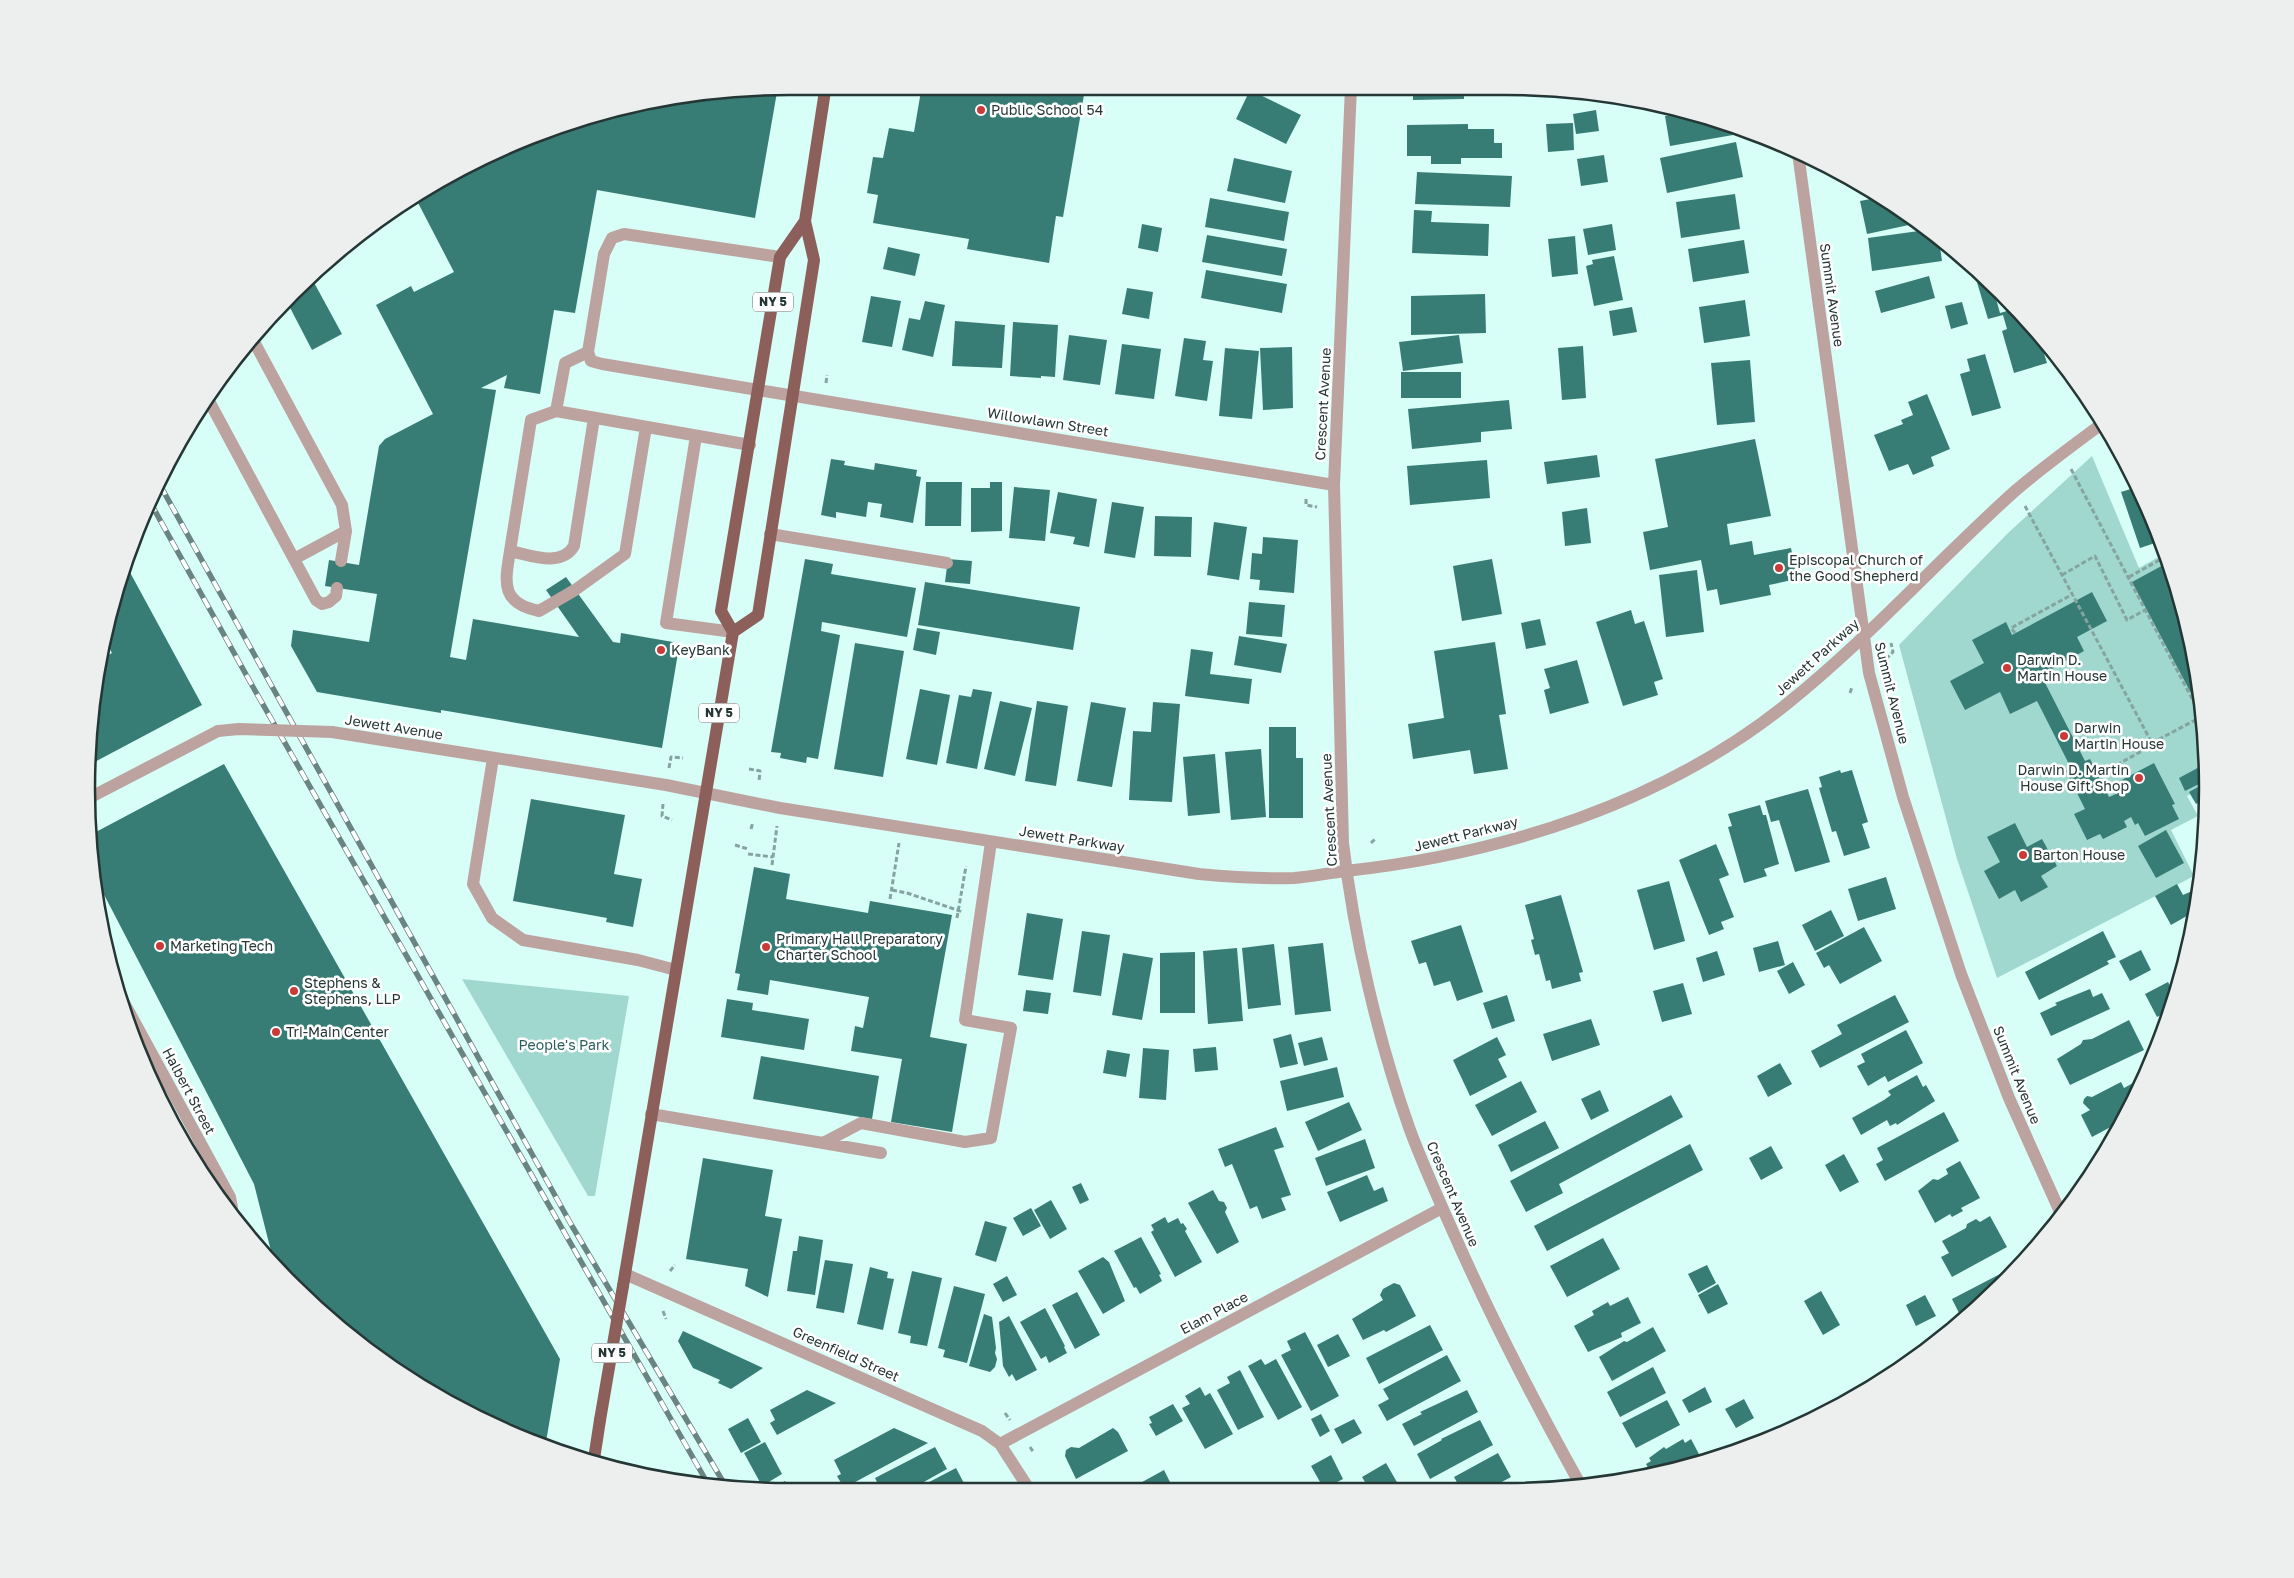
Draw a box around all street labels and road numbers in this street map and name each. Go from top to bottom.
street label: Summit Avenue [1817,242,1848,348]
road number: NY 5 [753,292,793,312]
street label: Crescent Avenue [1311,347,1334,461]
street label: Willowlawn Street [986,404,1110,440]
street label: Jewett Parkway [1771,615,1862,699]
street label: Summit Avenue [1872,640,1913,746]
road number: NY 5 [699,704,739,722]
street label: Jewett Avenue [344,710,444,743]
street label: Crescent Avenue [1317,753,1340,867]
street label: Jewett Parkway [1412,812,1520,855]
street label: Jewett Parkway [1018,822,1126,855]
street label: Summit Avenue [1990,1023,2045,1126]
street label: Halbert Street [159,1044,219,1137]
street label: Crescent Avenue [1424,1138,1483,1249]
street label: Elam Place [1177,1288,1250,1337]
street label: Greenfield Street [790,1322,902,1385]
road number: NY 5 [592,1344,632,1362]

